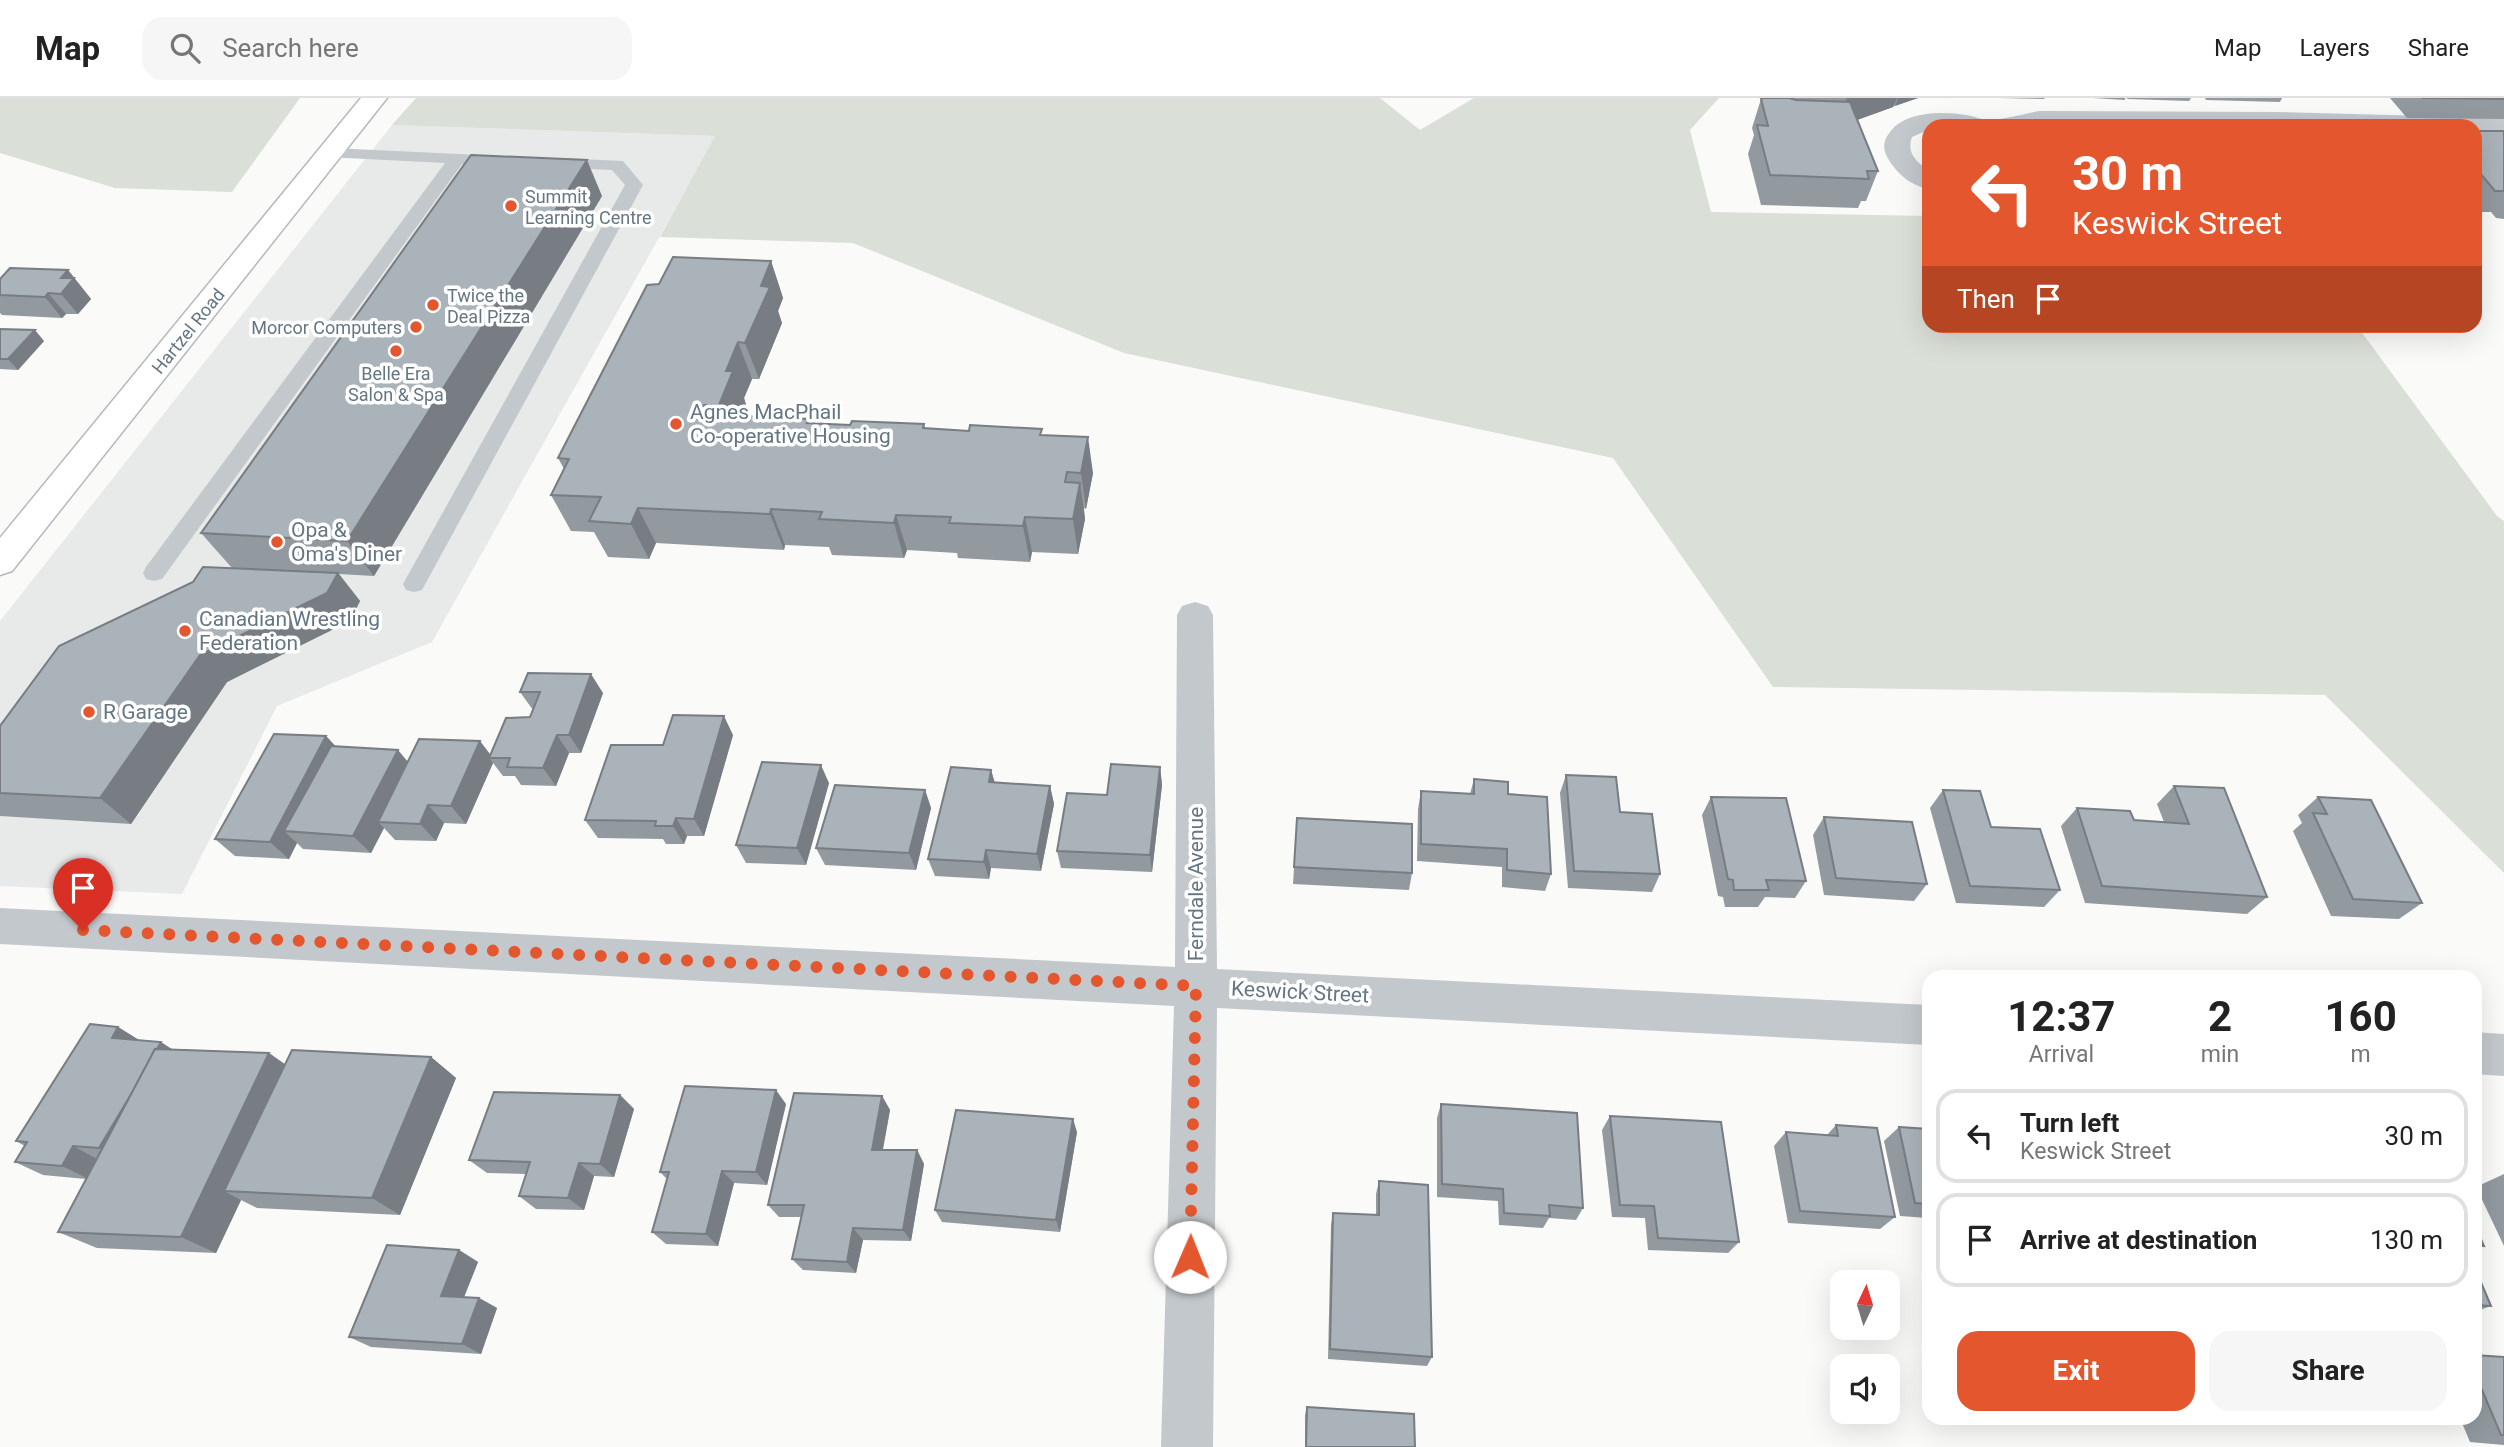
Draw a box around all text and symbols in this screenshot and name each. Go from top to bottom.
search box [142,17,632,80]
text: Map [35,29,100,68]
icon: search [166,29,204,67]
text: Search here [222,33,359,63]
text: Map [2214,34,2262,62]
text: Layers [2300,34,2370,62]
text: Share [2408,34,2469,62]
text: 30 m [2072,145,2183,202]
icon: left [1957,147,2048,238]
place label: Summit Learning Centre [525,186,652,228]
marker: Summit Learning Centre [503,198,519,214]
text: Keswick Street [2072,204,2282,242]
icon: arrive [2029,280,2067,318]
street label: Hartzel Road [147,284,229,378]
text: Then [1957,284,2015,314]
place label: Twice the Deal Pizza [447,285,530,327]
marker: Twice the Deal Pizza [425,297,441,313]
place label: Morcor Computers [251,317,402,338]
marker: Morcor Computers [408,319,424,335]
marker: Belle Era Salon & Spa [388,343,404,359]
place label: Belle Era Salon & Spa [348,363,444,405]
place label: Agnes MacPhail Co-operative Housing [690,400,891,448]
marker: Agnes MacPhail Co-operative Housing [668,416,684,432]
place label: Opa & Oma's Diner [291,518,402,566]
marker: Opa & Oma's Diner [269,534,285,550]
place label: Canadian Wrestling Federation [199,607,380,655]
marker: Canadian Wrestling Federation [177,623,193,639]
place label: R Garage [103,700,188,724]
marker: R Garage [81,704,97,720]
street label: Ferndale Avenue [1184,807,1208,961]
pin [53,858,113,930]
icon: arrive [64,869,102,907]
street label: Keswick Street [1230,976,1370,1008]
text: 12:37 [2007,992,2115,1041]
text: 2 [2208,992,2232,1041]
text: 160 [2324,992,2397,1041]
text: Arrival [2029,1041,2094,1068]
text: min [2201,1041,2239,1068]
text: m [2351,1041,2371,1068]
text: Turn left [2020,1108,2119,1138]
icon: left [1961,1117,1999,1155]
text: 30 m [2385,1121,2443,1151]
text: Keswick Street [2020,1138,2171,1165]
position arrow [1153,1220,1227,1294]
icon: arrive [1961,1221,1999,1259]
text: Arrive at destination [2020,1225,2257,1255]
text: 130 m [2370,1225,2443,1255]
north arrow [1830,1270,1900,1340]
map controls [1830,1270,1900,1424]
button: Exit [1957,1331,2195,1411]
button: Share [2209,1331,2447,1411]
button: sound [1830,1354,1900,1424]

